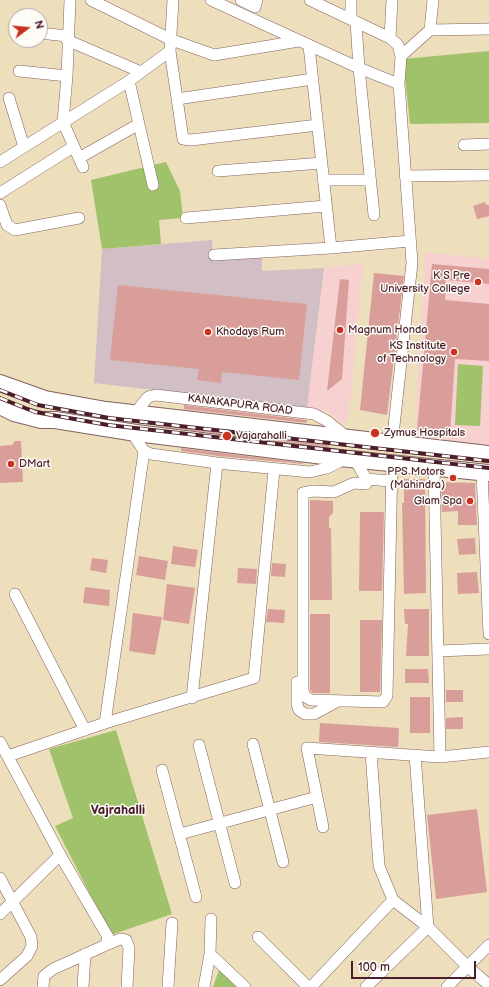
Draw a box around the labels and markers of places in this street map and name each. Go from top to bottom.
place label: K S Pre University College [380,269,470,295]
marker: K S Pre University College [473,277,483,287]
place label: Magnum Honda [348,323,427,337]
place label: Khodays Rum [216,325,284,339]
marker: Magnum Honda [335,325,345,335]
marker: Khodays Rum [203,327,213,337]
place label: KS Institute of Technology [377,339,446,365]
marker: KS Institute of Technology [449,347,459,357]
place label: Zymus Hospitals [384,426,465,440]
marker: Zymus Hospitals [369,427,381,439]
place label: Vajarahalli [236,429,287,443]
marker: Vajarahalli [221,430,233,442]
place label: DMart [19,457,50,471]
marker: DMart [6,459,16,469]
place label: PPS Motors (Mahindra) [387,465,445,491]
marker: PPS Motors (Mahindra) [448,473,458,483]
place label: Glam Spa [414,494,462,508]
marker: Glam Spa [465,496,475,506]

